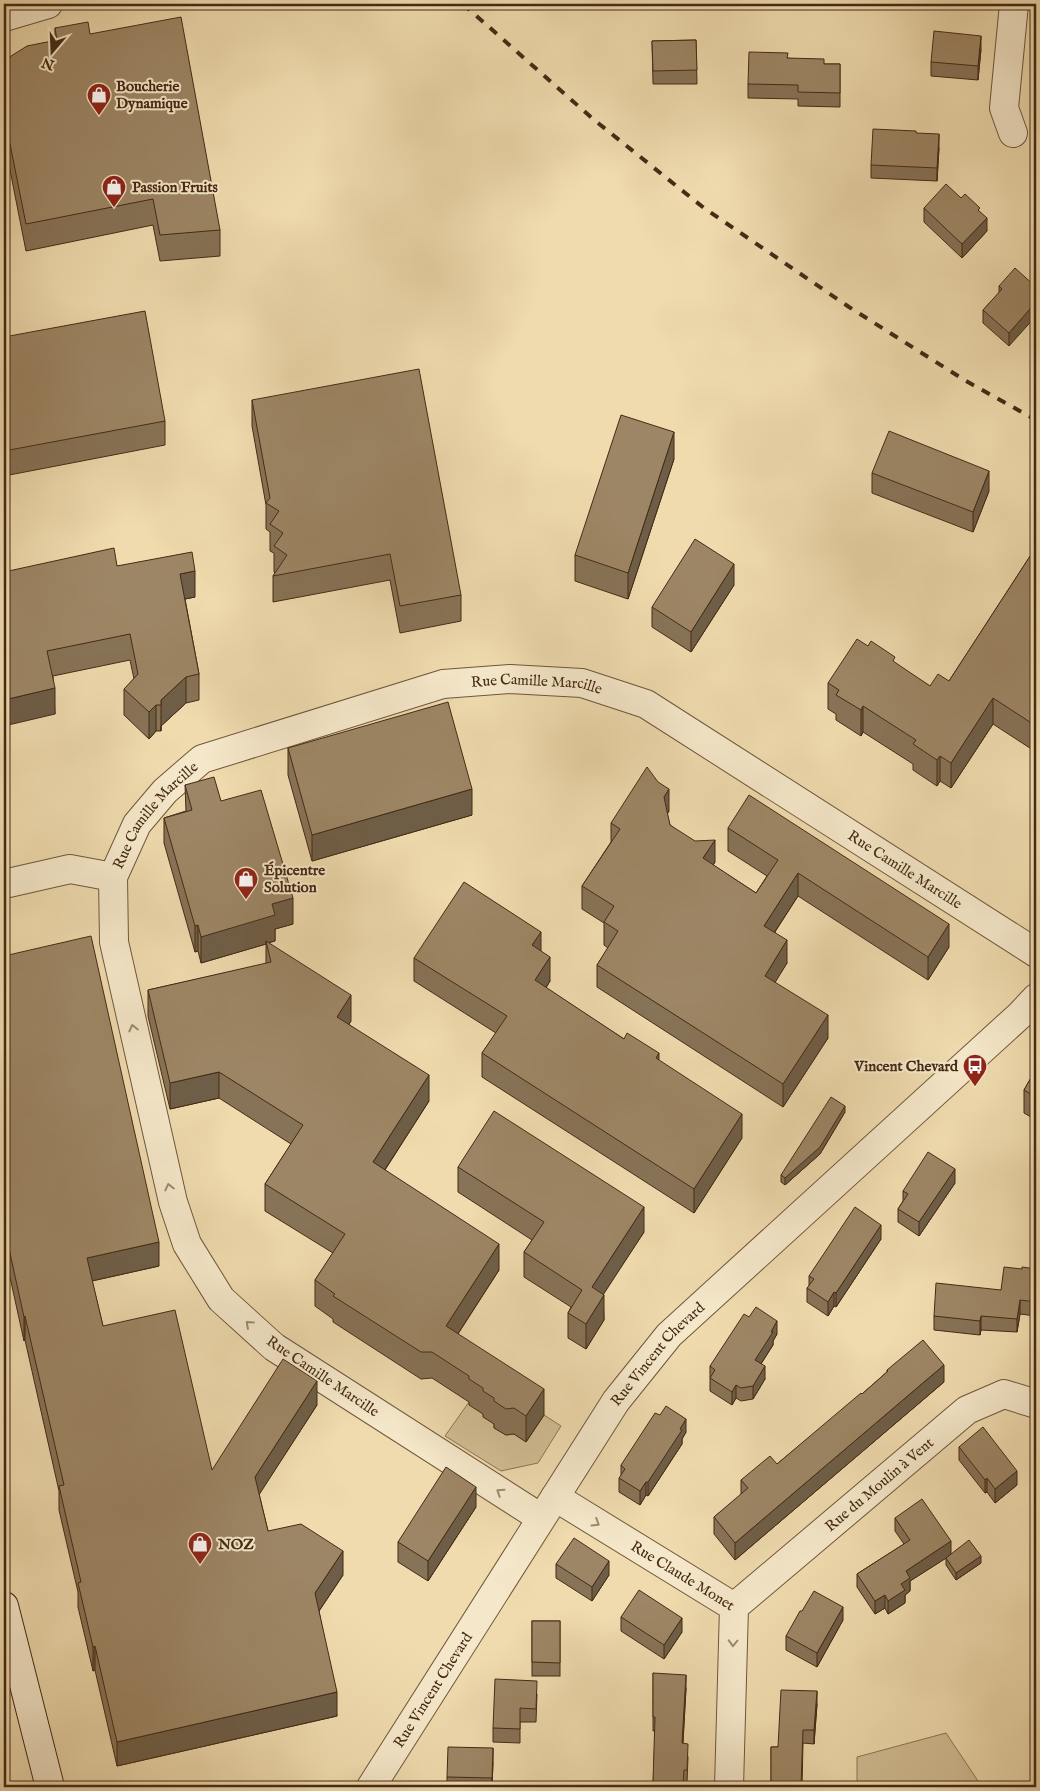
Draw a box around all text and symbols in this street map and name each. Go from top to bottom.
north arrow [28,28,78,78]
text: N [39,53,58,74]
place label: Boucherie Dynamique [116,77,188,113]
shop icon: Boucherie Dynamique [86,82,112,116]
shop icon: Passion Fruits [101,174,127,208]
place label: Passion Fruits [132,178,219,197]
street label: Rue Camille Marcille [470,670,605,699]
street label: Rue Camille Marcille [109,758,202,872]
street label: Rue Camille Marcille [844,826,966,913]
place label: Épicentre Solution [264,861,325,897]
shop icon: Épicentre Solution [233,866,259,900]
one-way arrow [128,1024,139,1033]
bus stop icon: Vincent Chevard [962,1053,988,1087]
place label: Vincent Chevard [853,1057,959,1076]
one-way arrow [164,1182,175,1191]
street label: Rue Vincent Chevard [607,1298,710,1410]
one-way arrow [246,1321,255,1330]
street label: Rue Camille Marcille [263,1332,383,1421]
street label: Rue du Moulin à Vent [821,1433,938,1536]
one-way arrow [497,1489,506,1498]
one-way arrow [591,1516,600,1526]
shop icon: NOZ [187,1531,213,1565]
place label: NOZ [217,1535,254,1554]
street label: Rue Claude Monet [627,1537,738,1615]
street label: Rue Vincent Chevard [389,1628,477,1751]
one-way arrow [728,1640,738,1647]

